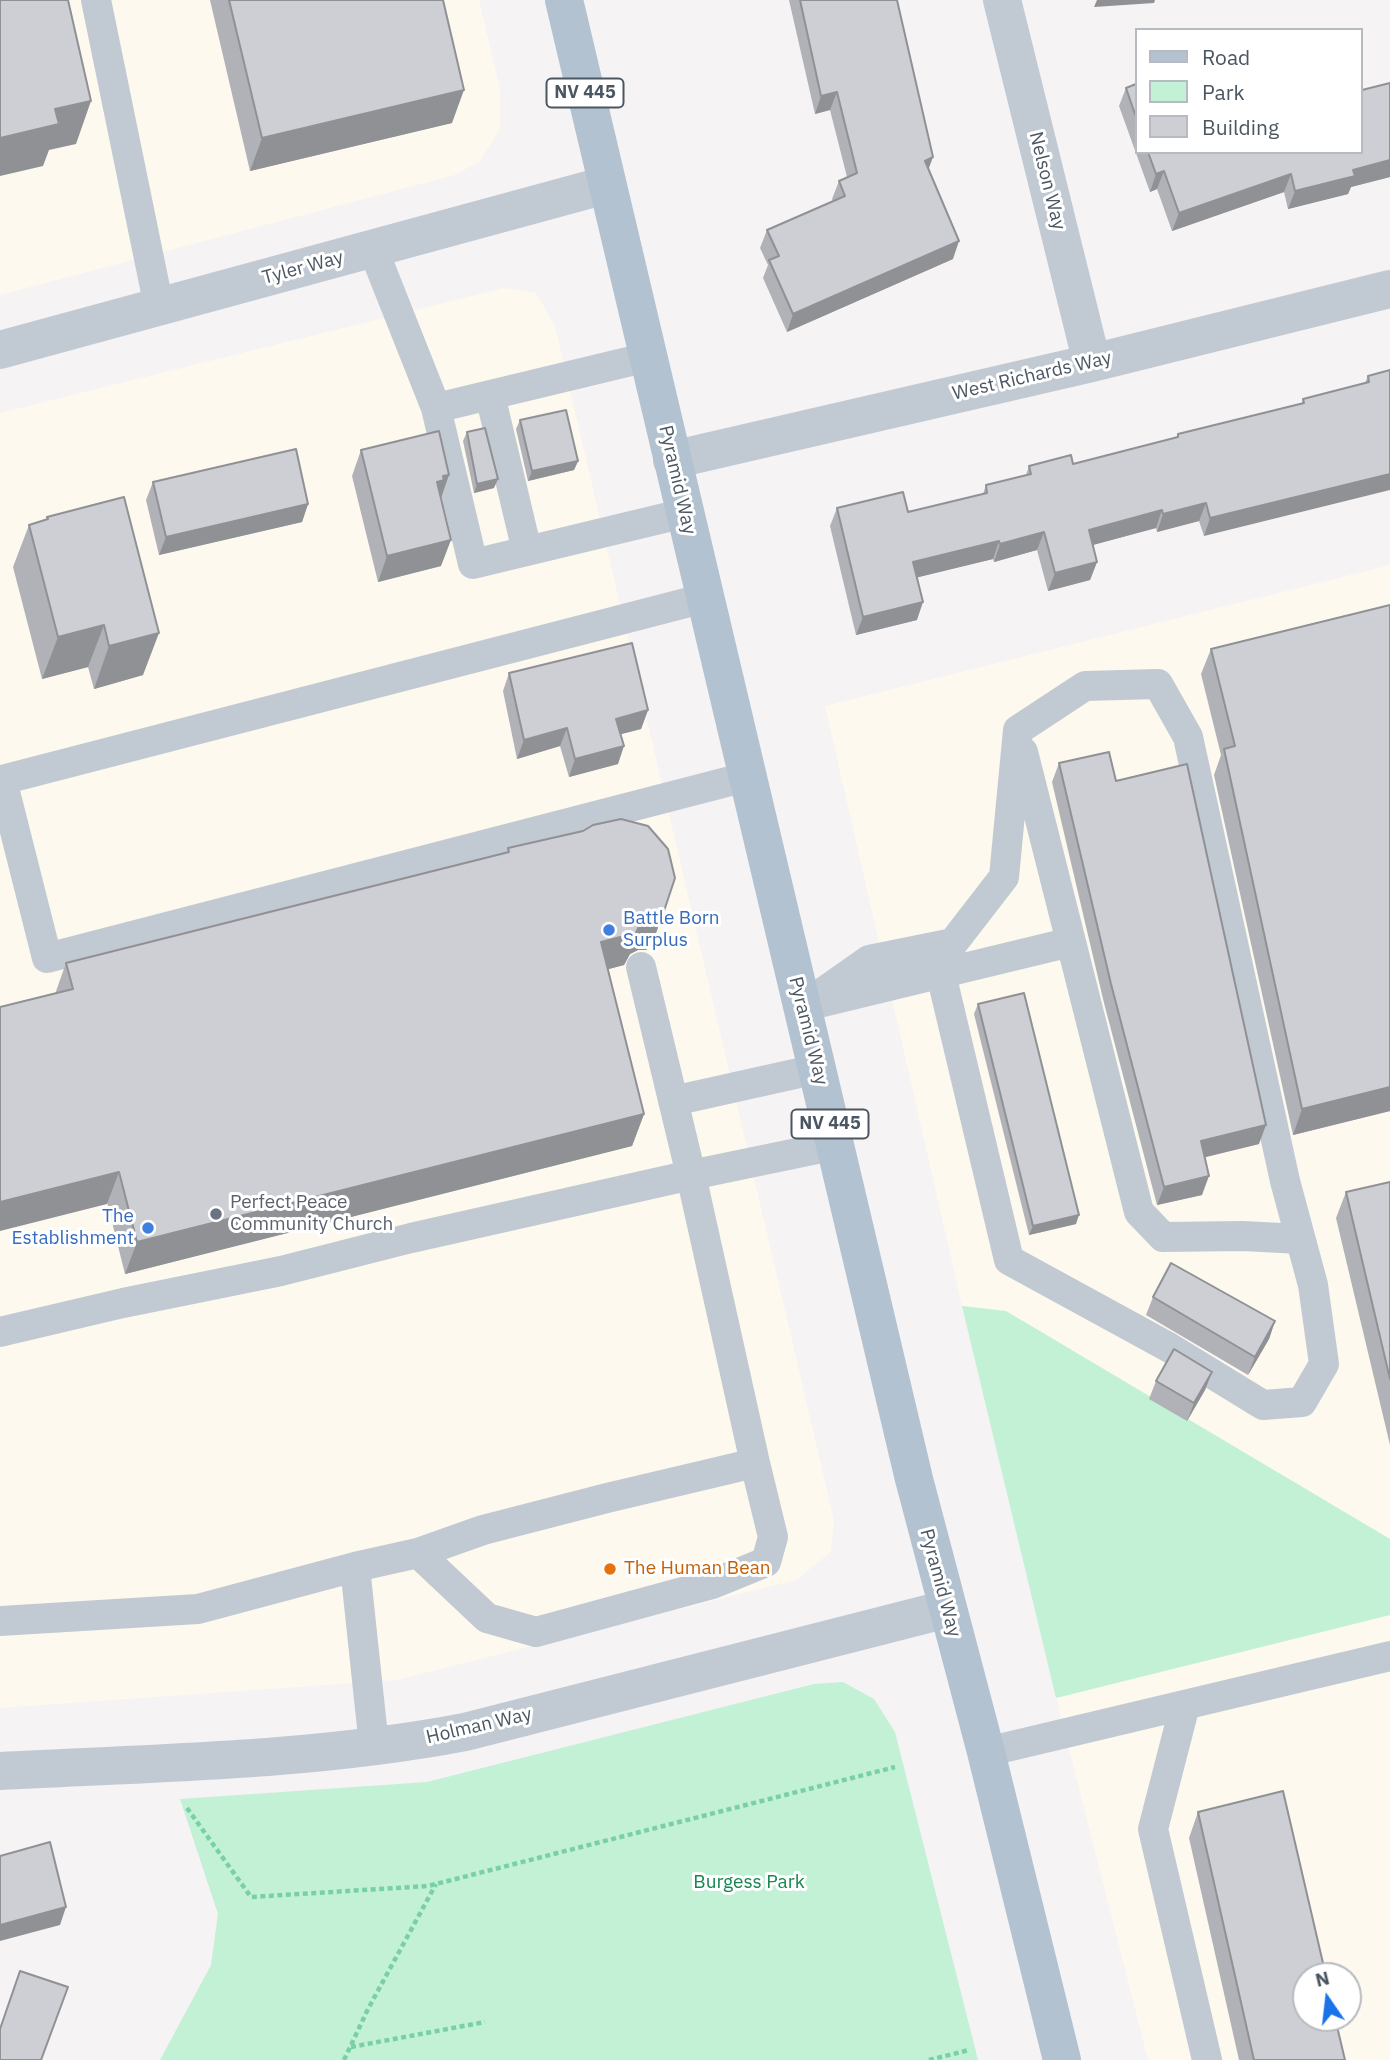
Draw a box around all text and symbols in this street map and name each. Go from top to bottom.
legend [1134,28,1362,154]
text: Road [1202,43,1250,71]
road number: NV 445 [546,78,624,108]
text: Park [1202,78,1245,106]
text: Building [1202,113,1279,141]
street label: Nelson Way [1024,129,1070,233]
street label: Tyler Way [260,246,346,290]
street label: West Richards Way [950,347,1114,405]
street label: Pyramid Way [653,423,701,537]
place label: Battle Born Surplus [623,908,720,952]
marker: Battle Born Surplus [601,922,617,938]
street label: Pyramid Way [783,974,833,1088]
road number: NV 445 [792,1110,868,1139]
place label: Perfect Peace Community Church [230,1192,393,1236]
place label: The Establishment [12,1206,134,1250]
marker: Perfect Peace Community Church [208,1206,224,1222]
marker: The Establishment [140,1220,156,1236]
street label: Pyramid Way [915,1526,965,1640]
place label: The Human Bean [624,1558,771,1580]
marker: The Human Bean [602,1561,618,1577]
street label: Holman Way [424,1703,534,1749]
park label: Burgess Park [693,1872,805,1894]
north arrow [1292,1962,1362,2032]
text: N [1313,1965,1332,1992]

